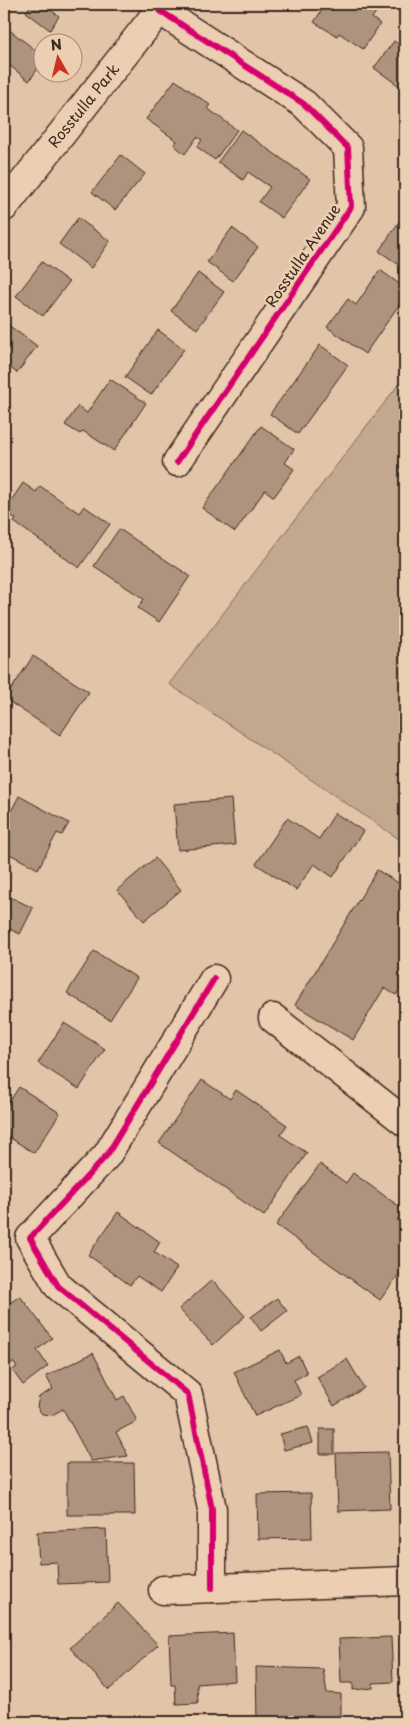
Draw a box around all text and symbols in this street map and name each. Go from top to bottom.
north arrow [32,32,82,82]
text: N [49,33,63,56]
street label: Rosstulla Park [42,58,124,152]
street label: Rosstulla Avenue [259,199,345,311]

